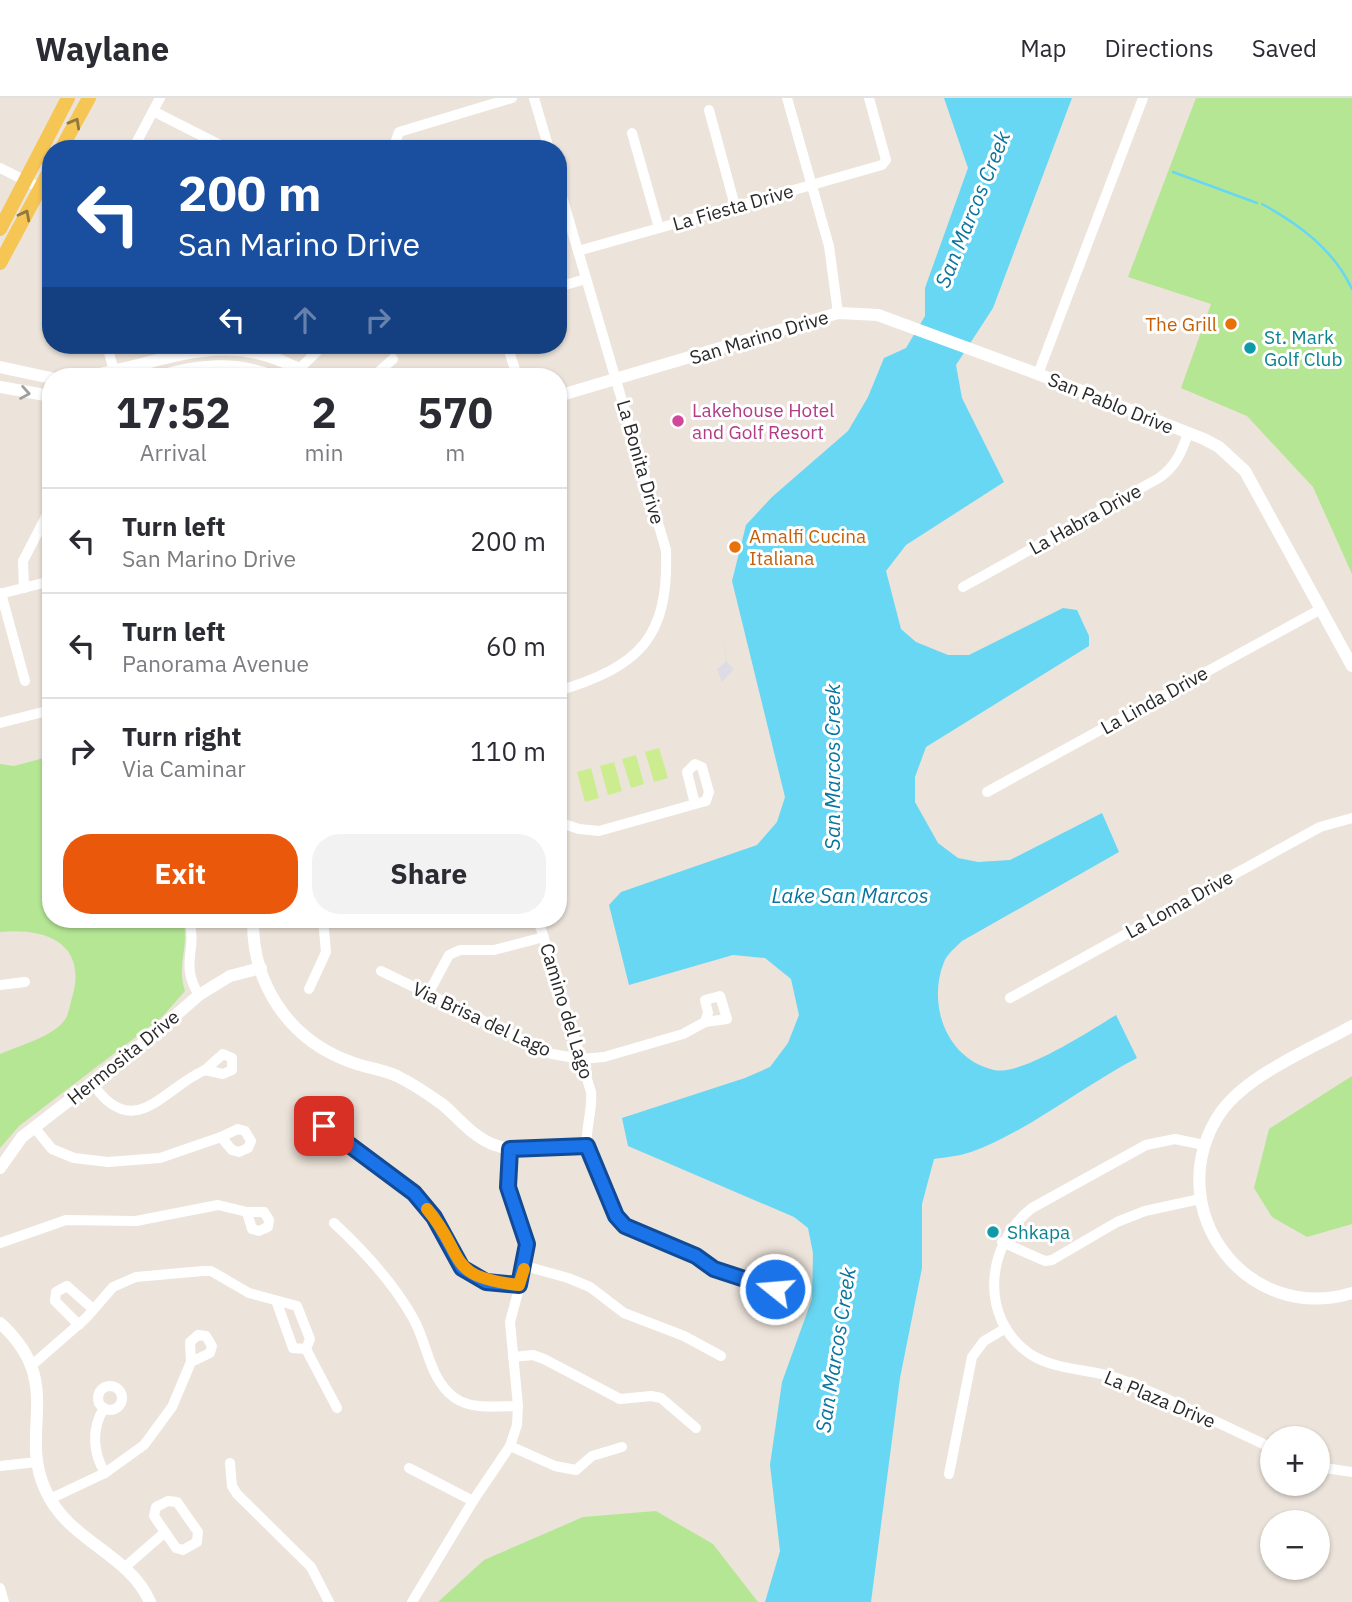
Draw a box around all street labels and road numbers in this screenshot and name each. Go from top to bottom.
street label: La Fiesta Drive [670,178,796,236]
street label: San Marino Drive [687,305,831,369]
street label: San Pablo Drive [1045,367,1177,439]
street label: La Bonita Drive [612,397,670,527]
street label: La Habra Drive [1025,478,1145,560]
street label: La Linda Drive [1096,661,1212,739]
street label: La Loma Drive [1121,865,1237,943]
street label: Camino del Lago [535,940,599,1082]
street label: Via Brisa del Lago [409,976,555,1062]
street label: Hermosita Drive [62,1004,184,1110]
street label: La Plaza Drive [1101,1365,1219,1433]

